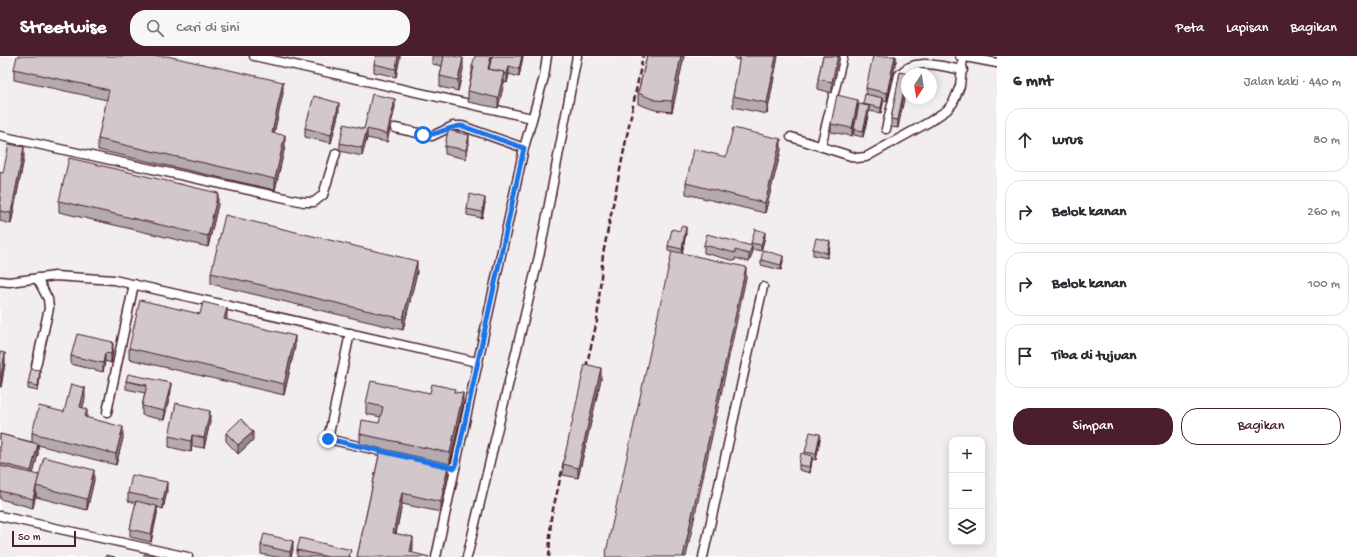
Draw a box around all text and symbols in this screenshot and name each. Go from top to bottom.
search box [130,10,410,46]
text: Streetwise [20,17,106,40]
icon: search [144,17,166,39]
text: Cari di sini [176,19,240,37]
text: Peta [1176,20,1204,37]
text: Lapisan [1226,20,1268,37]
text: Bagikan [1290,20,1337,37]
north arrow [901,68,937,104]
text: 6 mnt [1013,72,1053,92]
text: Jalan kaki · 440 m [1244,75,1341,90]
route start [414,126,432,144]
icon: ahead [1014,129,1036,151]
text: Lurus [1052,131,1082,149]
text: 80 m [1313,133,1340,148]
icon: right [1014,201,1036,223]
text: Belok kanan [1052,203,1126,221]
text: 260 m [1307,205,1340,220]
icon: right [1014,273,1036,295]
text: Belok kanan [1052,275,1126,293]
text: 100 m [1308,277,1340,292]
icon: arrive [1014,345,1036,367]
text: Tiba di tujuan [1052,347,1136,365]
button: Simpan [1013,408,1173,445]
button: Bagikan [1181,408,1341,445]
route end [319,430,337,448]
map controls [949,437,985,545]
button: + [949,437,985,473]
button: − [949,473,985,509]
button: layers [949,509,985,545]
scale bar [12,529,76,548]
text: 50 m [18,532,40,544]

